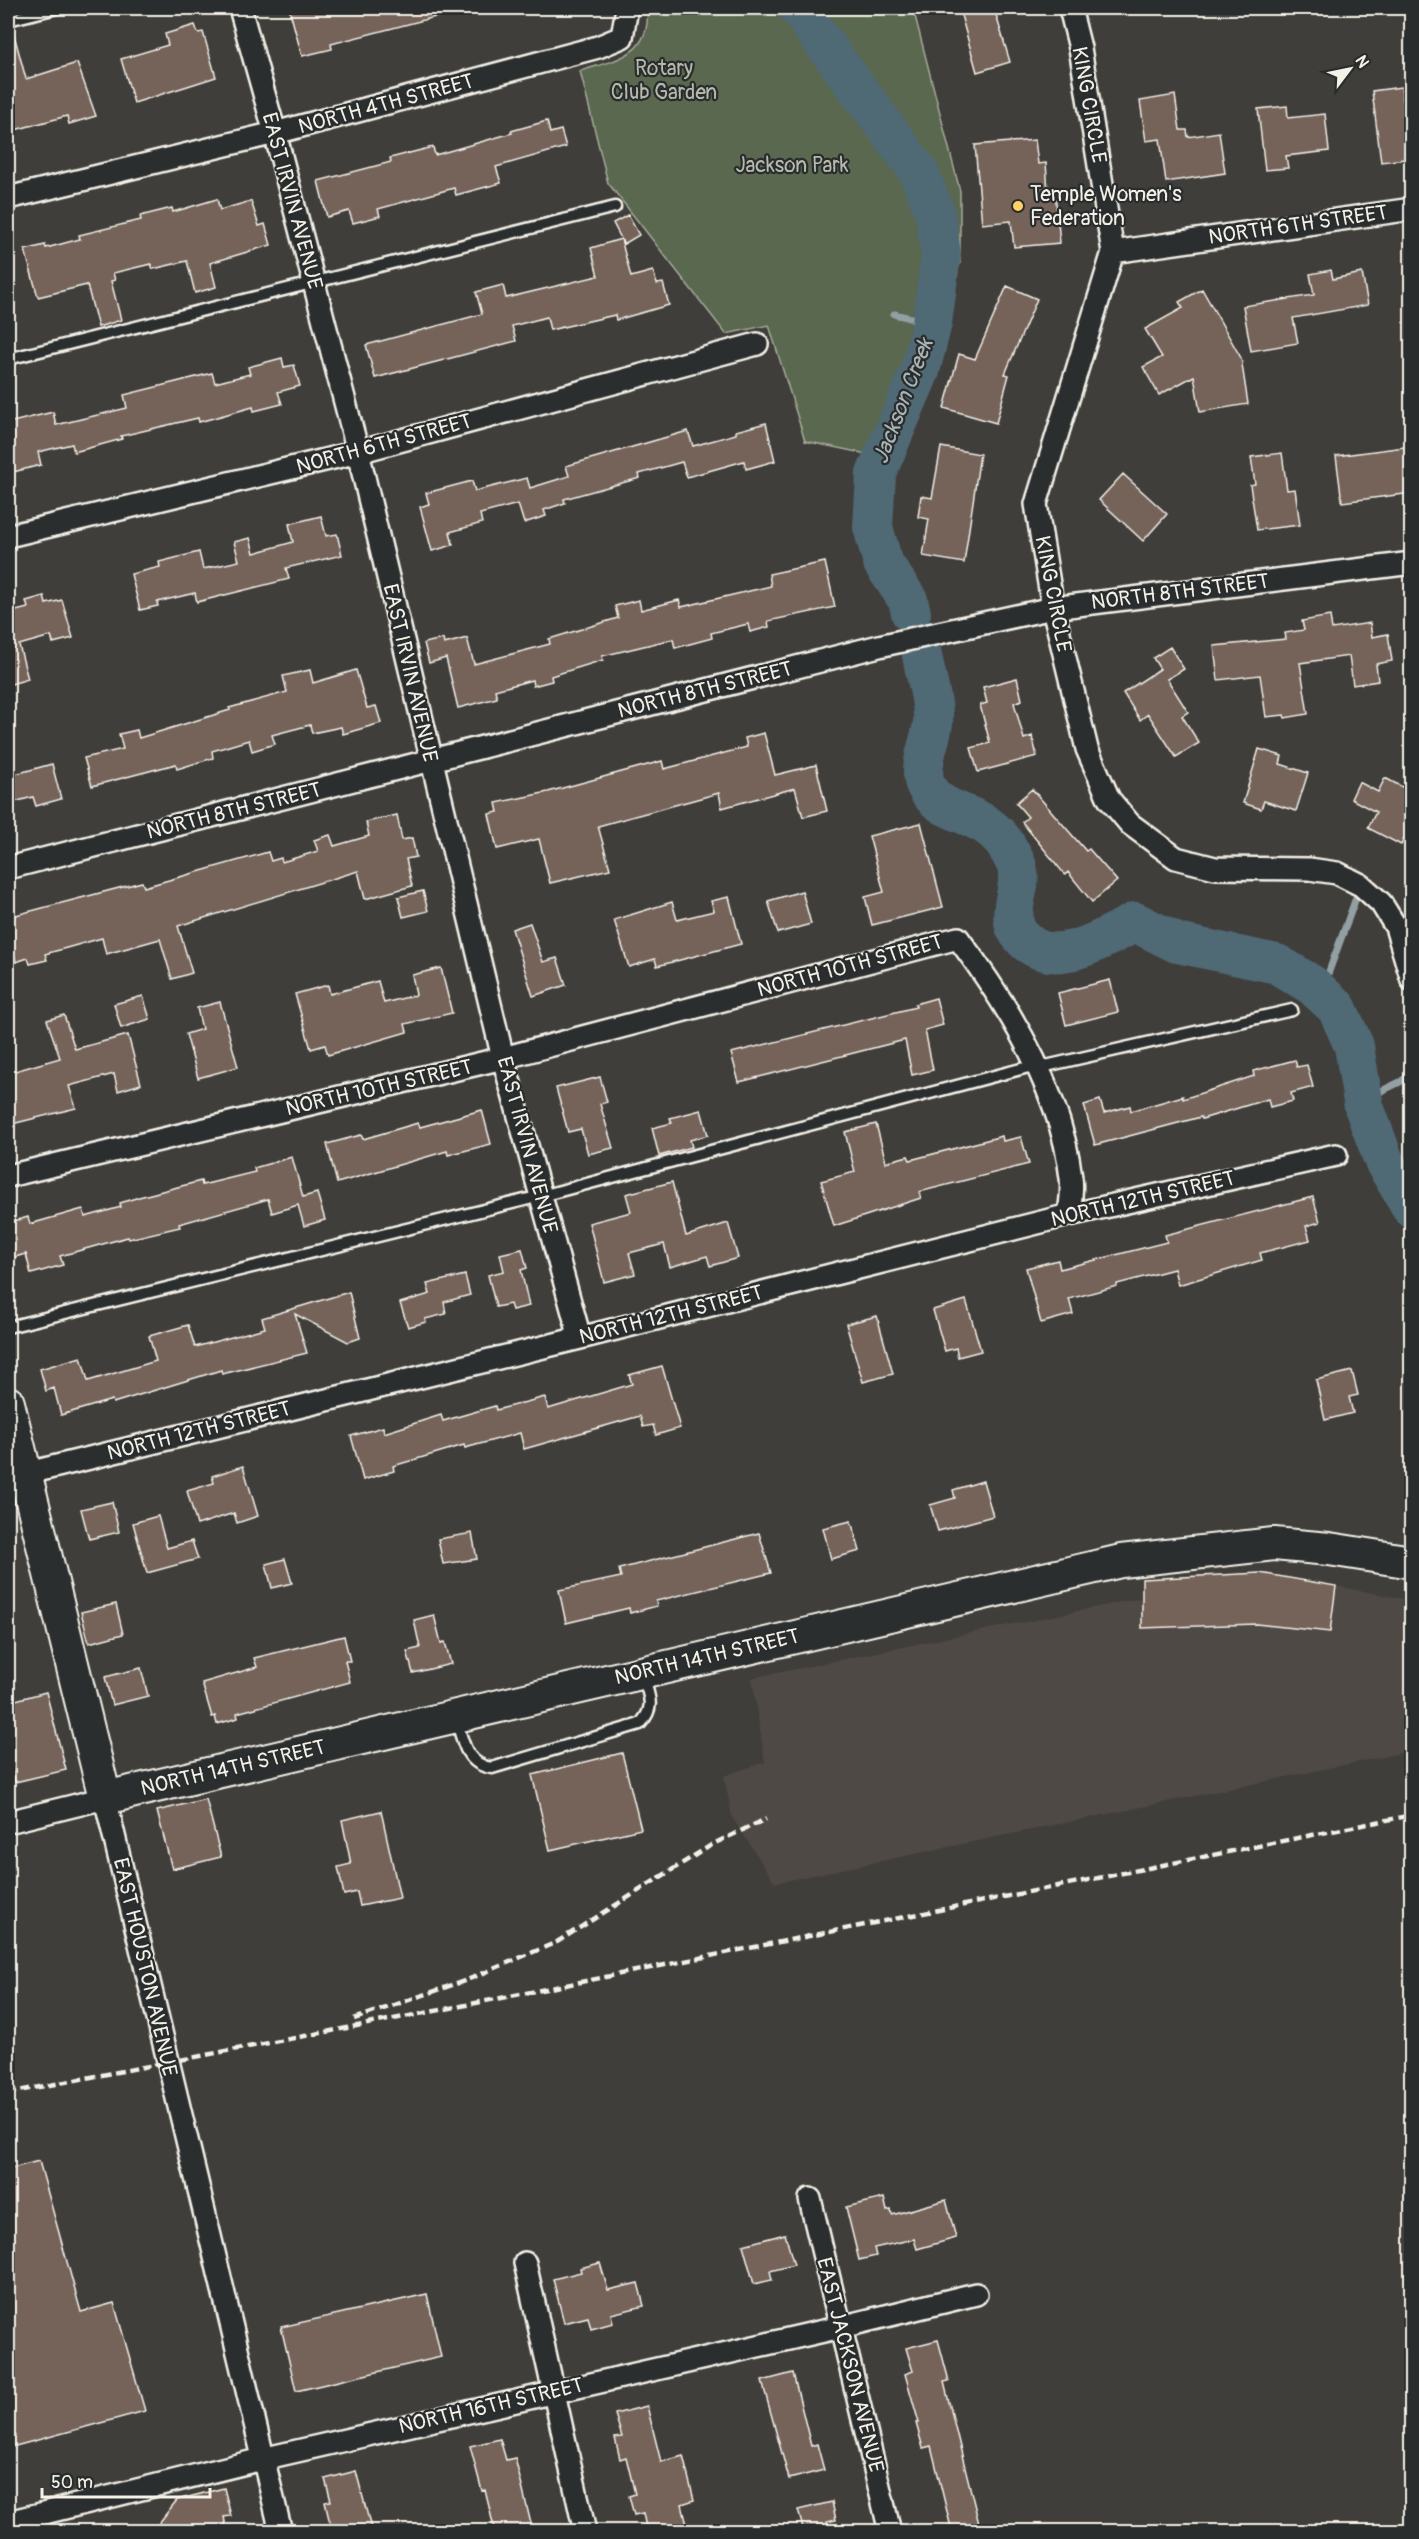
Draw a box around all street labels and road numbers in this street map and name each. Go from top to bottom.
street label: KING CIRCLE [1065,45,1113,166]
street label: NORTH 4TH STREET [295,68,477,140]
street label: EAST IRVIN AVENUE [255,110,329,293]
street label: NORTH 6TH STREET [1207,199,1390,251]
street label: NORTH 6TH STREET [293,408,475,480]
street label: KING CIRCLE [1028,533,1078,655]
street label: NORTH 8TH STREET [1090,568,1271,616]
street label: EAST IRVIN AVENUE [376,581,444,765]
street label: NORTH 8TH STREET [615,655,795,725]
street label: NORTH 8TH STREET [144,776,324,846]
street label: NORTH 10TH STREET [754,928,946,1004]
street label: NORTH 10TH STREET [283,1053,475,1123]
street label: EAST IRVIN AVENUE [490,1054,564,1237]
street label: NORTH 12TH STREET [1048,1165,1238,1233]
street label: NORTH 12TH STREET [576,1279,766,1351]
street label: NORTH 12TH STREET [104,1395,294,1467]
street label: NORTH 14TH STREET [612,1623,802,1691]
street label: NORTH 14TH STREET [138,1734,328,1802]
street label: EAST HOUSTON AVENUE [107,1855,183,2079]
street label: EAST JACKSON AVENUE [810,2255,890,2475]
street label: NORTH 16TH STREET [396,2372,586,2440]

